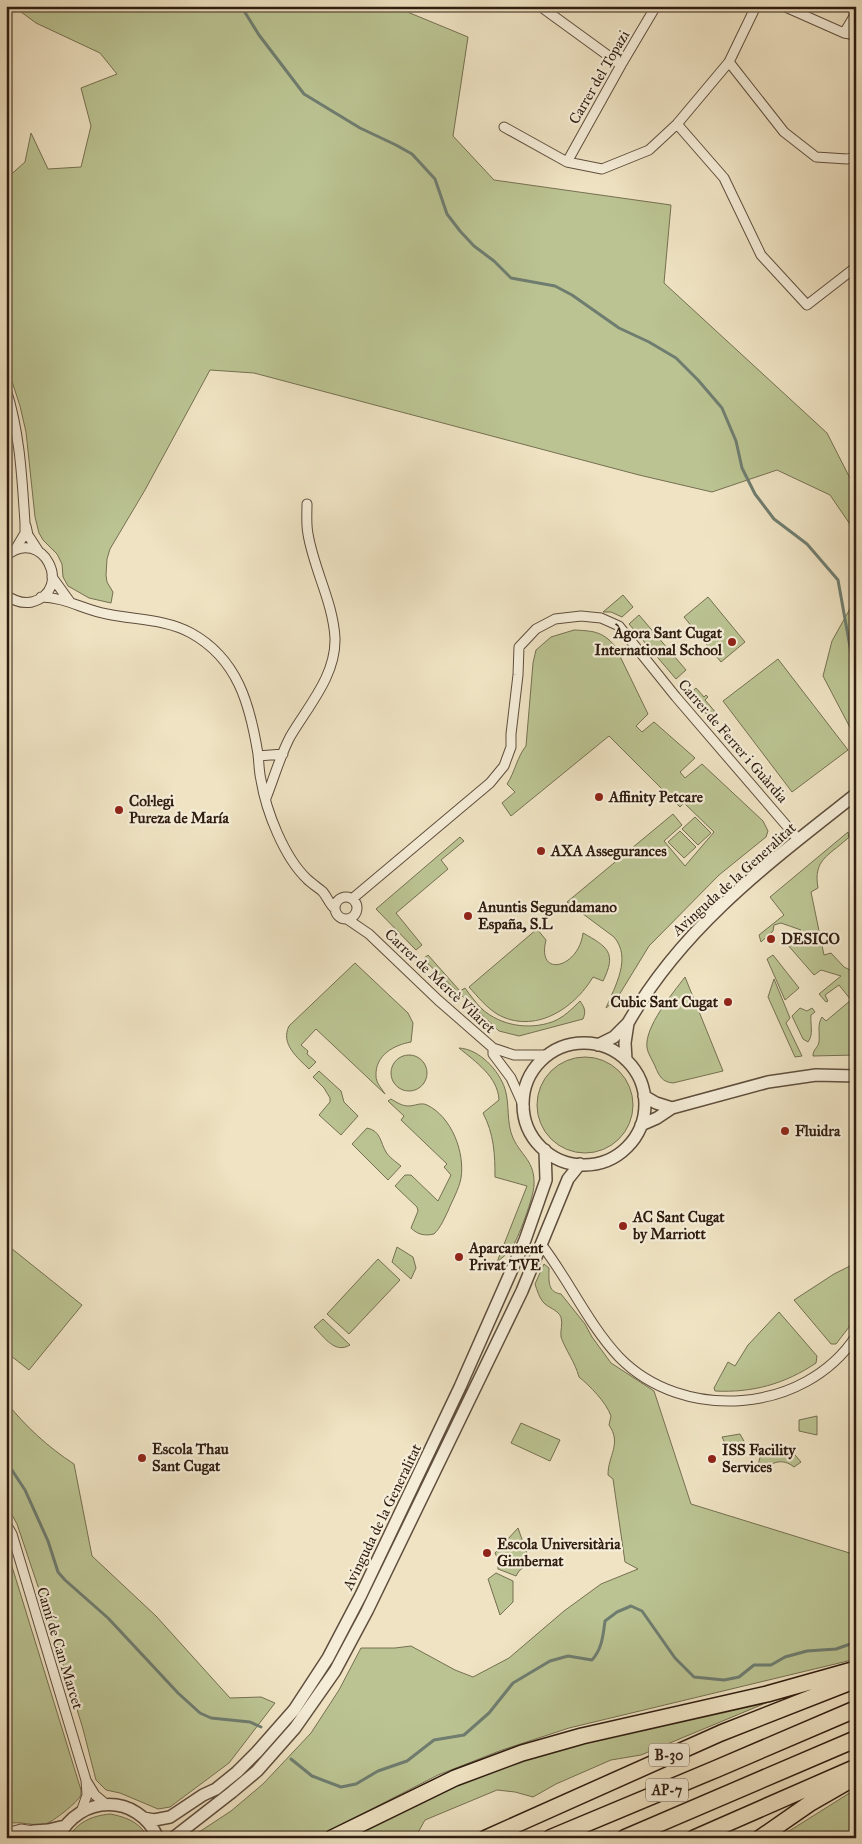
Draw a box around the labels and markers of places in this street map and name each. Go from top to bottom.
place label: Àgora Sant Cugat International School [595,623,723,659]
marker: Àgora Sant Cugat International School [726,636,738,648]
place label: Affinity Petcare [608,788,704,807]
marker: Affinity Petcare [593,791,605,803]
place label: Col·legi Pureza de María [129,792,229,827]
marker: Col·legi Pureza de María [113,804,125,816]
place label: AXA Assegurances [550,842,667,861]
marker: AXA Assegurances [535,845,547,857]
place label: Anuntis Segundamano España, S.L [477,898,617,934]
marker: Anuntis Segundamano España, S.L [462,910,474,922]
place label: DESICO [781,930,840,948]
marker: DESICO [765,933,777,945]
place label: Cubic Sant Cugat [611,993,719,1012]
marker: Cubic Sant Cugat [722,996,734,1008]
place label: Fluidra [795,1122,841,1140]
marker: Fluidra [779,1125,791,1137]
place label: AC Sant Cugat by Marriott [632,1208,725,1244]
marker: AC Sant Cugat by Marriott [617,1220,629,1232]
place label: Aparcament Privat TVE [468,1239,544,1274]
marker: Aparcament Privat TVE [453,1251,465,1263]
place label: Escola Thau Sant Cugat [152,1440,229,1476]
place label: ISS Facility Services [722,1441,797,1476]
marker: Escola Thau Sant Cugat [136,1452,148,1464]
marker: ISS Facility Services [706,1453,718,1465]
place label: Escola Universitària Gimbernat [497,1535,621,1570]
marker: Escola Universitària Gimbernat [481,1547,493,1559]

